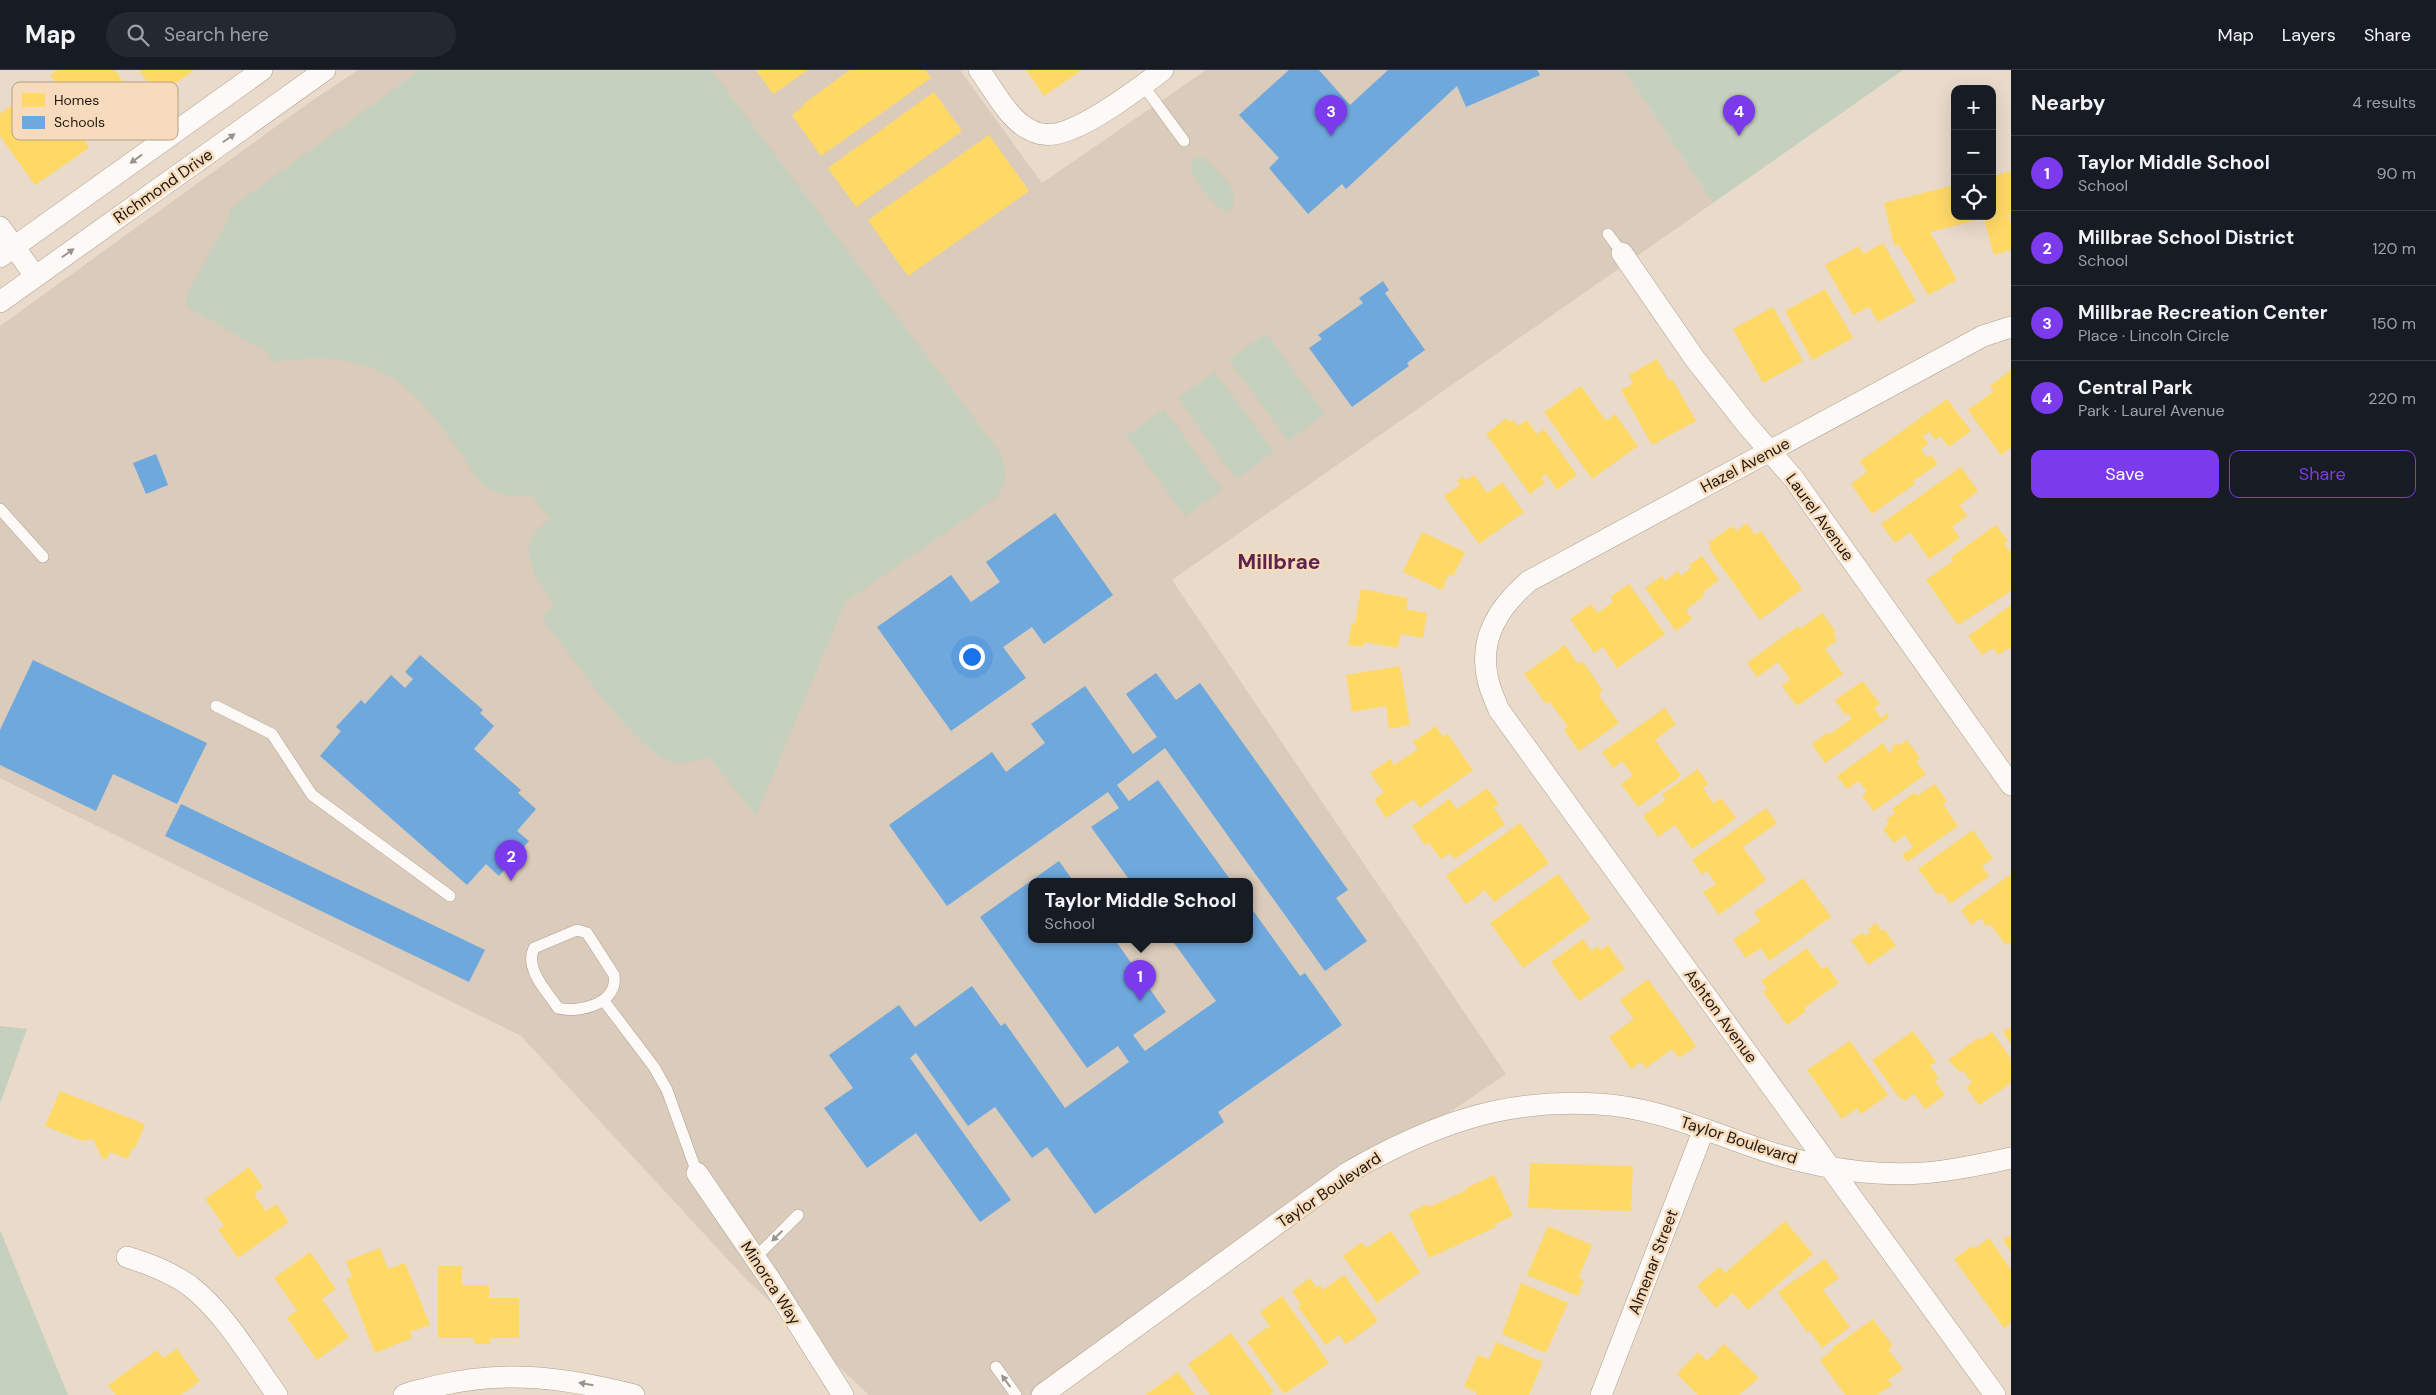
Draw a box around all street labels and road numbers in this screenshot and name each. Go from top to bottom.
street label: Richmond Drive [109,144,217,228]
street label: Hazel Avenue [1697,433,1793,497]
street label: Laurel Avenue [1781,469,1859,565]
street label: Ashton Avenue [1680,965,1762,1067]
street label: Taylor Boulevard [1678,1111,1800,1169]
street label: Taylor Boulevard [1273,1147,1385,1233]
street label: Almenar Street [1623,1206,1683,1318]
street label: Minorca Way [736,1237,806,1329]

